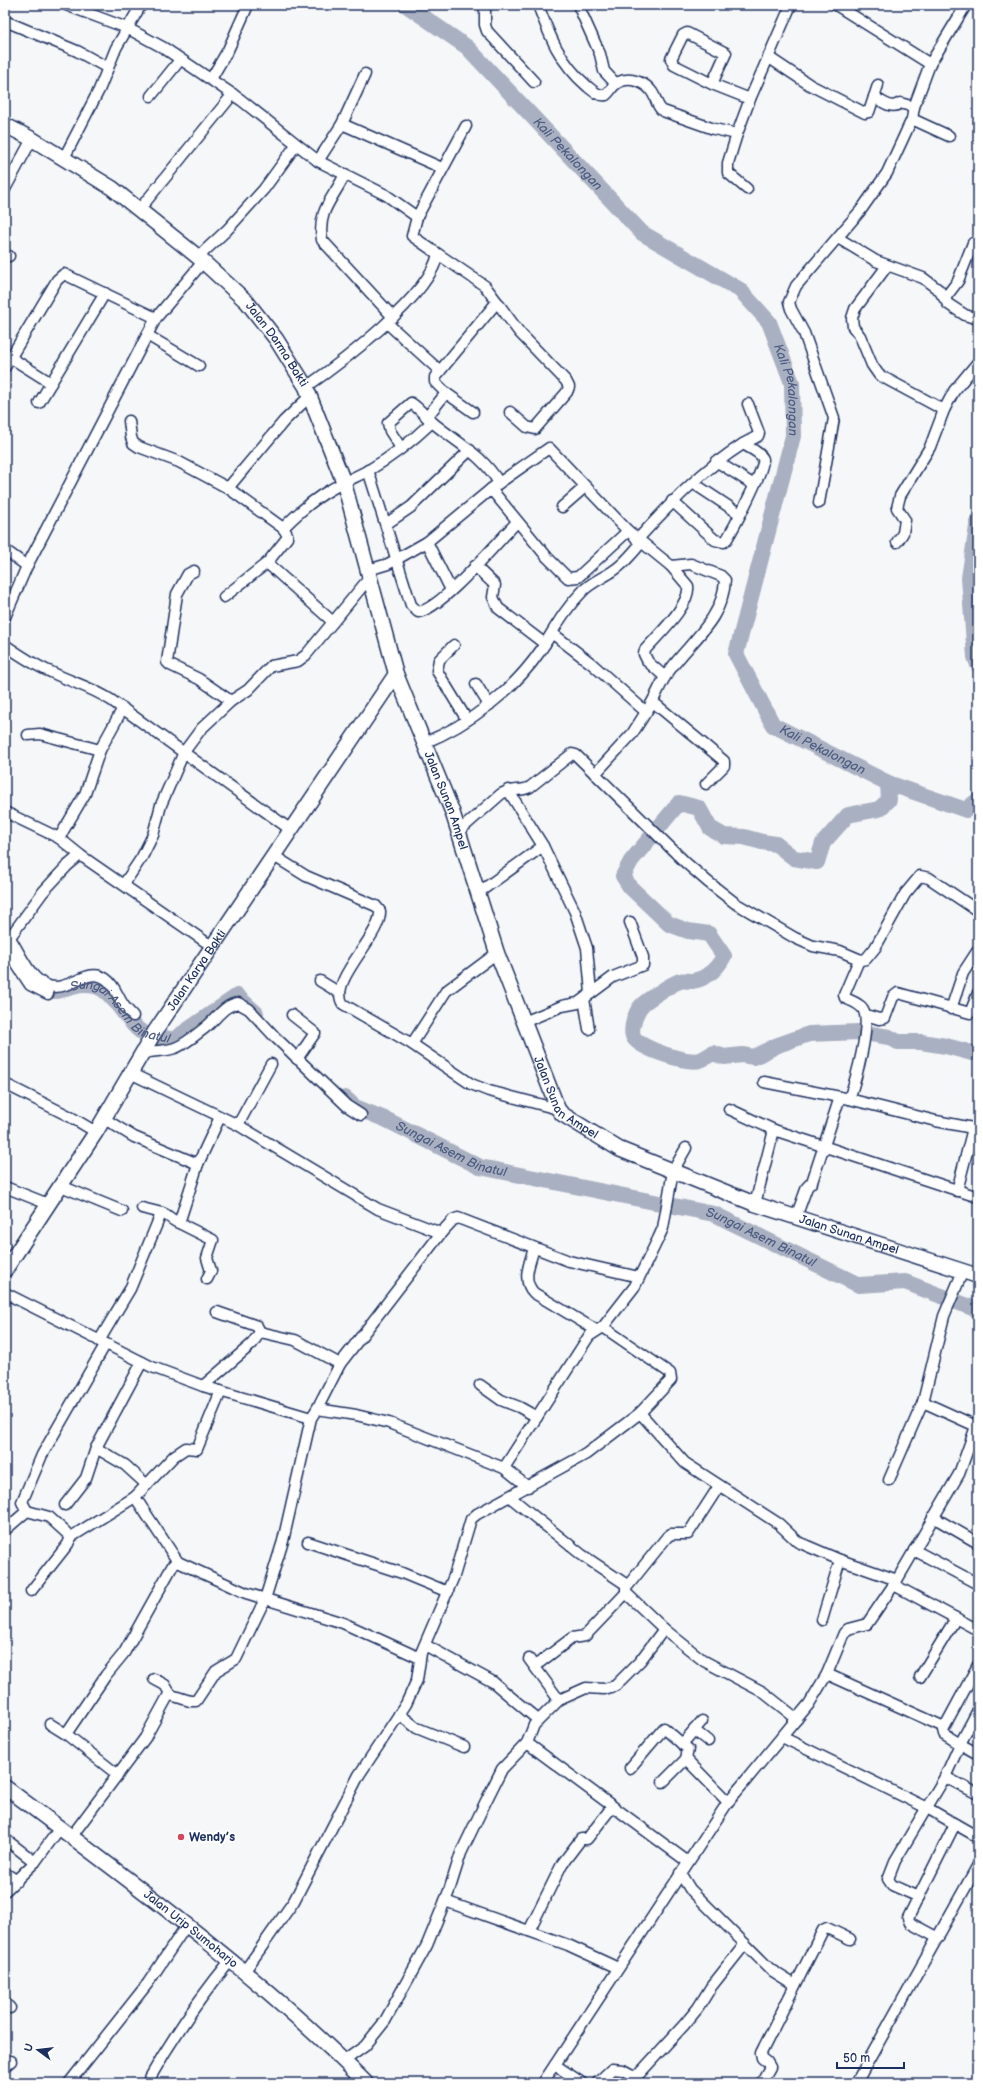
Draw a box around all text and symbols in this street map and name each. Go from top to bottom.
water label: Kali Pekalongan [530,114,606,194]
street label: Jalan Darma Bakti [242,299,312,390]
water label: Kali Pekalongan [770,342,801,436]
water label: Kali Pekalongan [777,722,868,778]
street label: Jalan Sunan Ampel [421,749,471,851]
street label: Jalan Karya Bakti [164,926,229,1013]
water label: Sungai Asem Binatul [69,977,173,1047]
street label: Jalan Sunan Ampel [531,1054,601,1142]
water label: Sungai Asem Binatul [393,1118,509,1180]
water label: Sungai Asem Binatul [705,1205,819,1271]
street label: Jalan Sunan Ampel [797,1211,901,1257]
place label: Wendy’s [189,1830,235,1845]
marker: Wendy’s [176,1832,186,1842]
street label: Jalan Urip Sumoharjo [141,1887,241,1971]
north arrow [18,2030,58,2070]
text: U [22,2042,36,2053]
scale bar [837,2044,904,2070]
text: 50 m [843,2051,870,2066]

